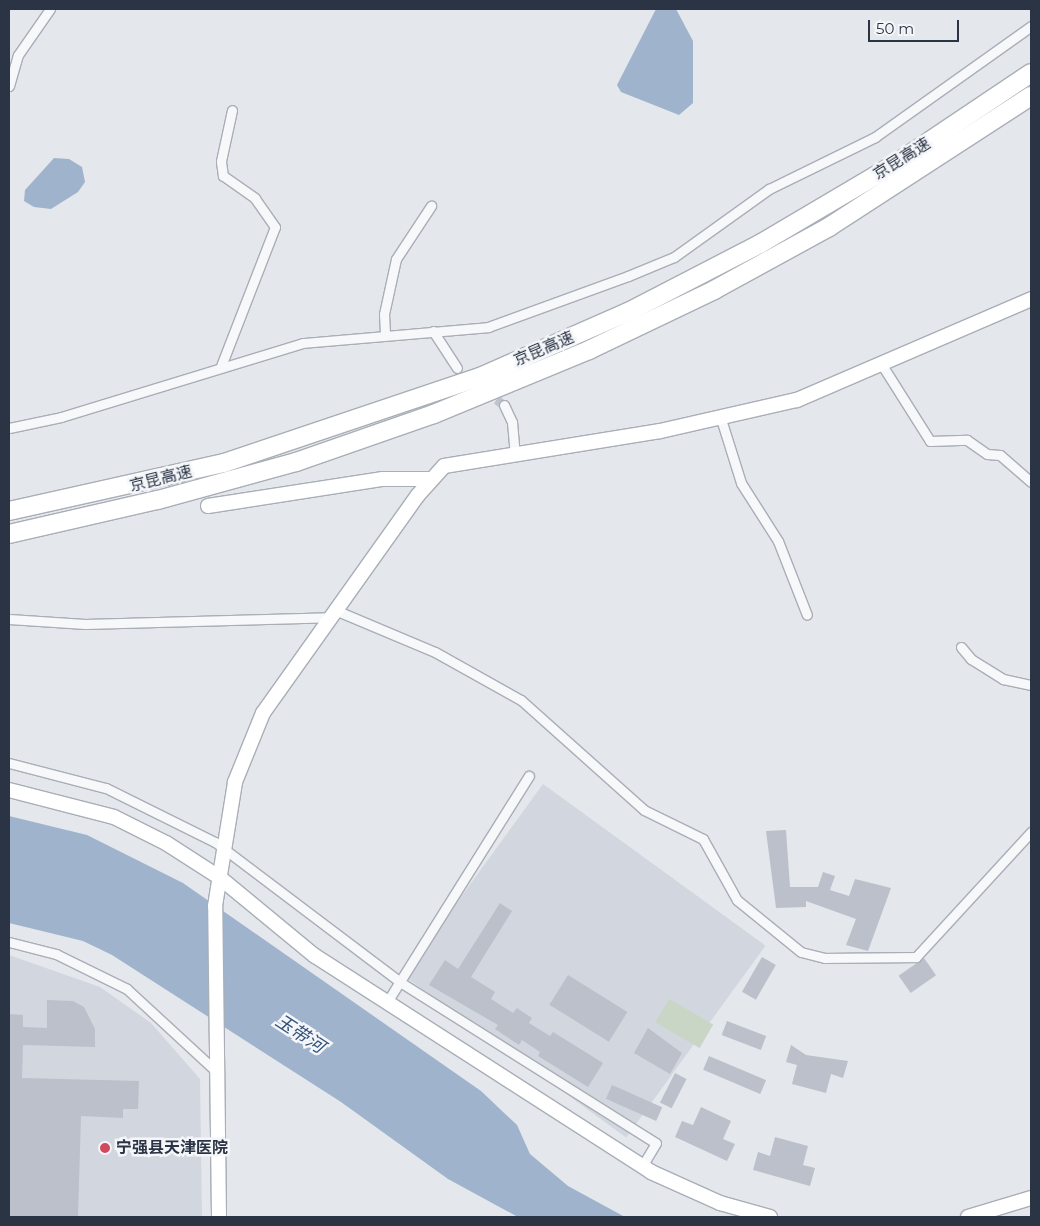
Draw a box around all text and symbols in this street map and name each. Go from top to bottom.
scale bar [870,10,961,42]
text: 50 m [876,19,914,38]
street label: 京昆高速 [870,134,934,184]
street label: 京昆高速 [511,328,577,370]
street label: 京昆高速 [128,462,194,496]
water label: 玉带河 [271,1010,329,1058]
place label: 宁强县天津医院 [116,1138,228,1158]
marker: 宁强县天津医院 [98,1141,112,1155]

